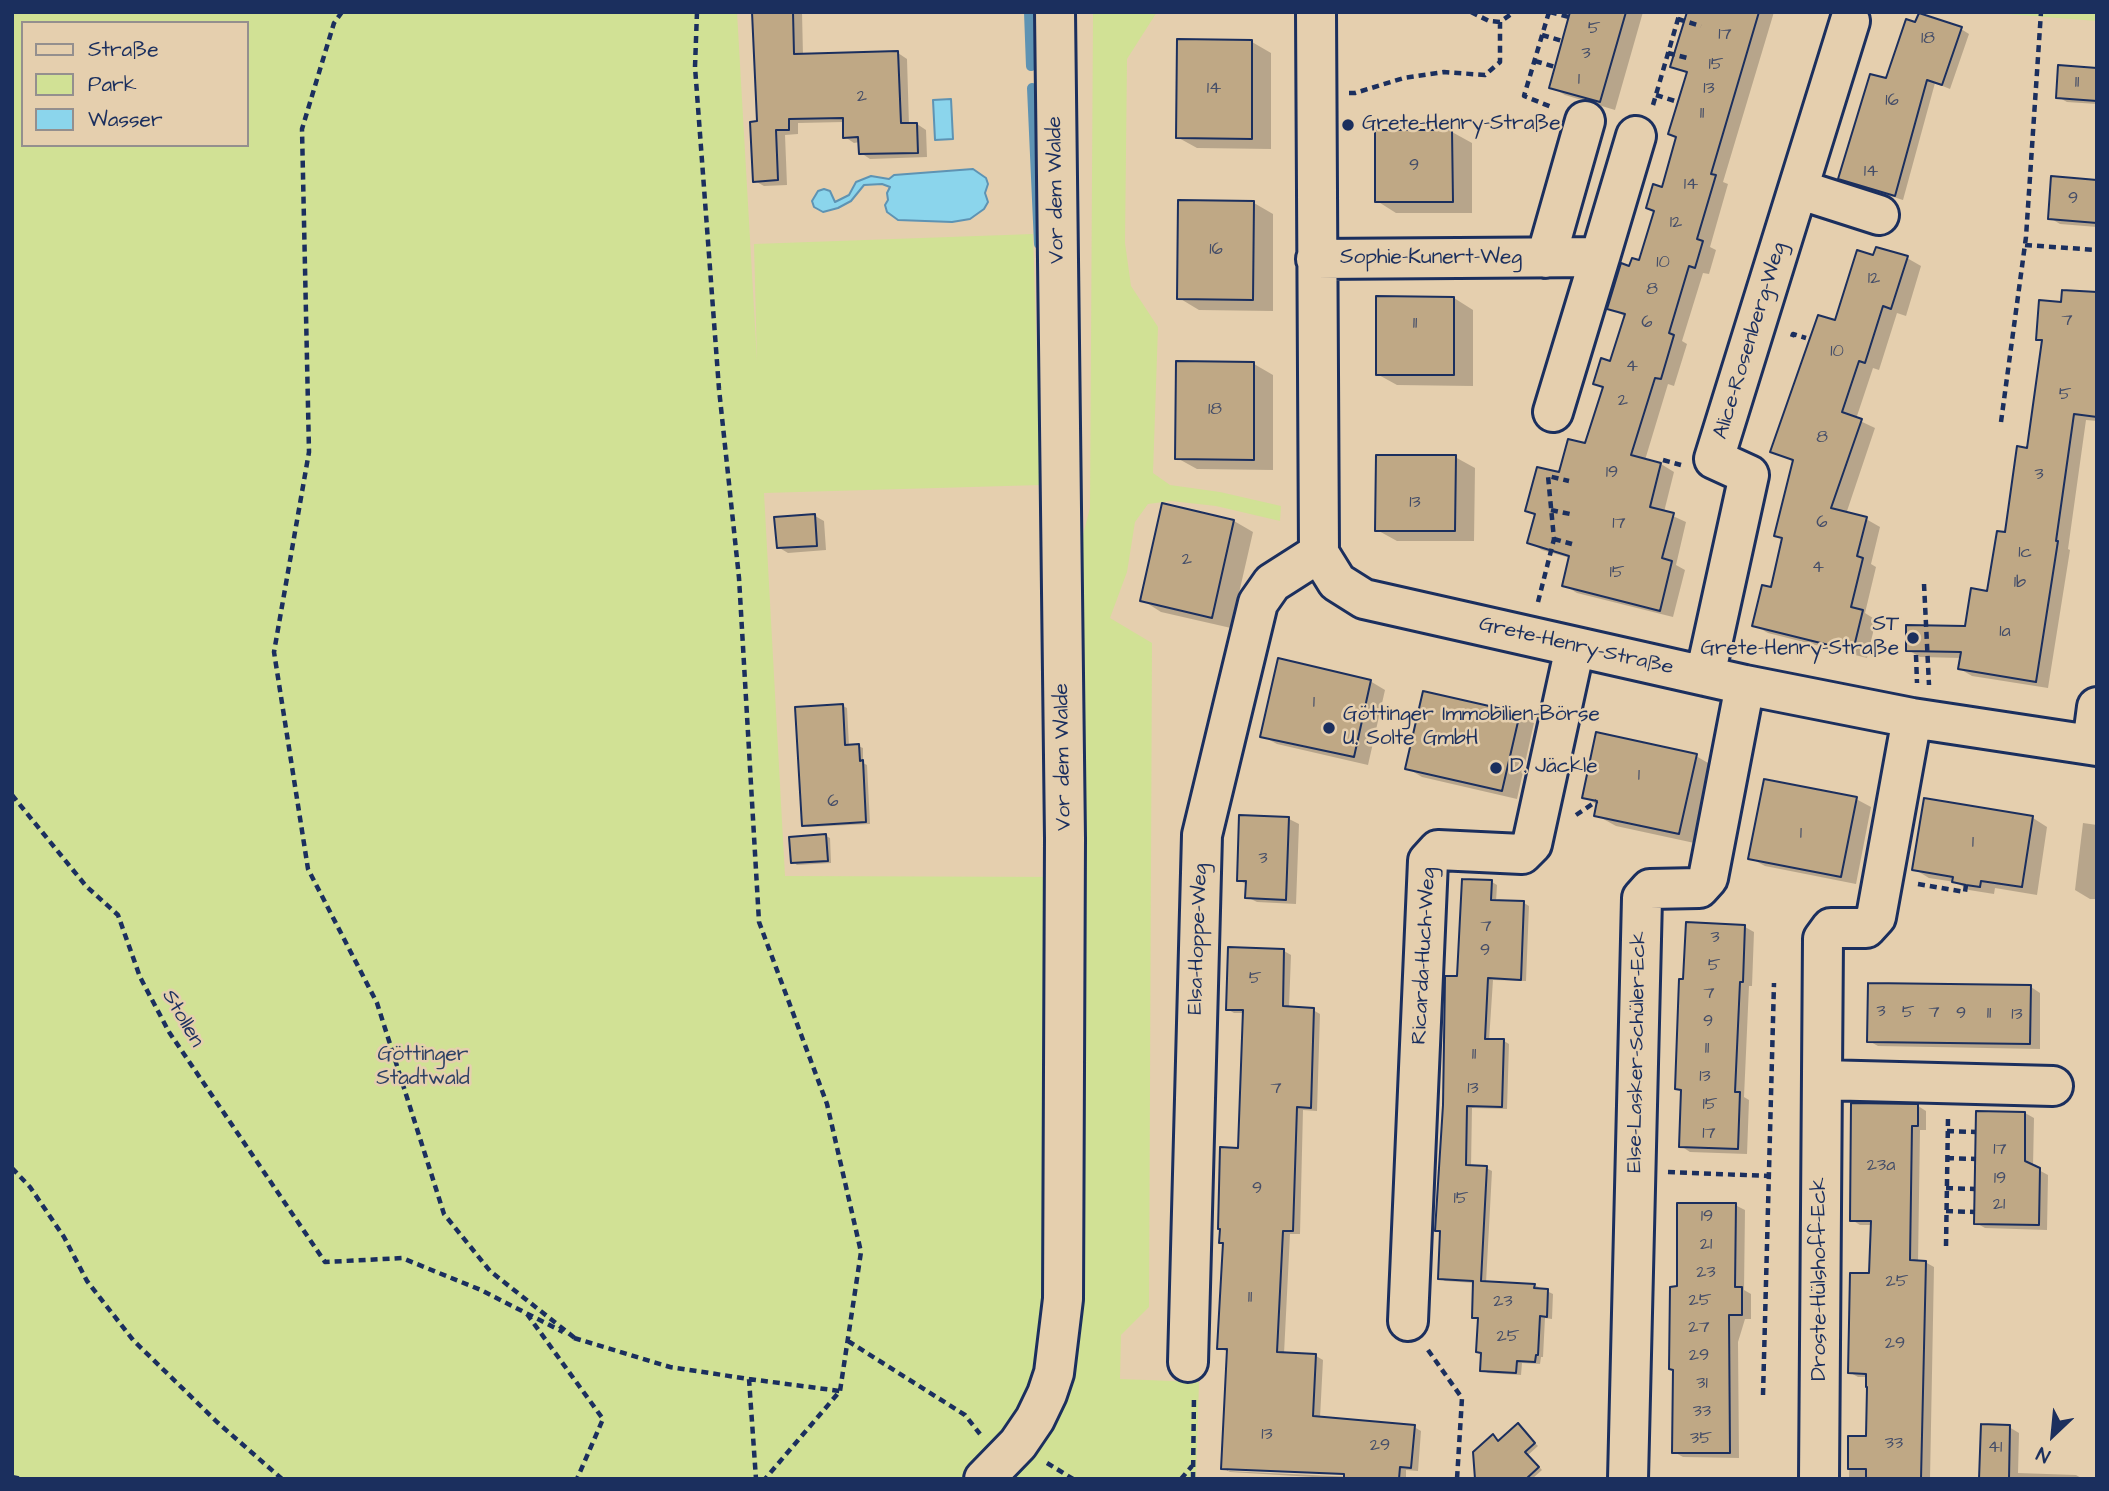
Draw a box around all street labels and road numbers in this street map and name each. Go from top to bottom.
street label: Vor dem Walde [1043,116,1071,264]
street label: Alice-Rosenberg-Weg [1709,240,1793,442]
street label: Sophie-Kunert-Weg [1340,246,1522,272]
street label: Grete-Henry-Straße [1476,612,1676,682]
street label: Vor dem Walde [1050,683,1078,831]
street label: Elsa-Hoppe-Weg [1184,863,1214,1015]
street label: Ricarda-Huch-Weg [1408,867,1442,1045]
street label: Else-Lasker-Schüler-Eck [1623,931,1653,1173]
street label: Stollen [156,986,208,1052]
street label: Droste-Hülshoff-Eck [1808,1177,1834,1381]

